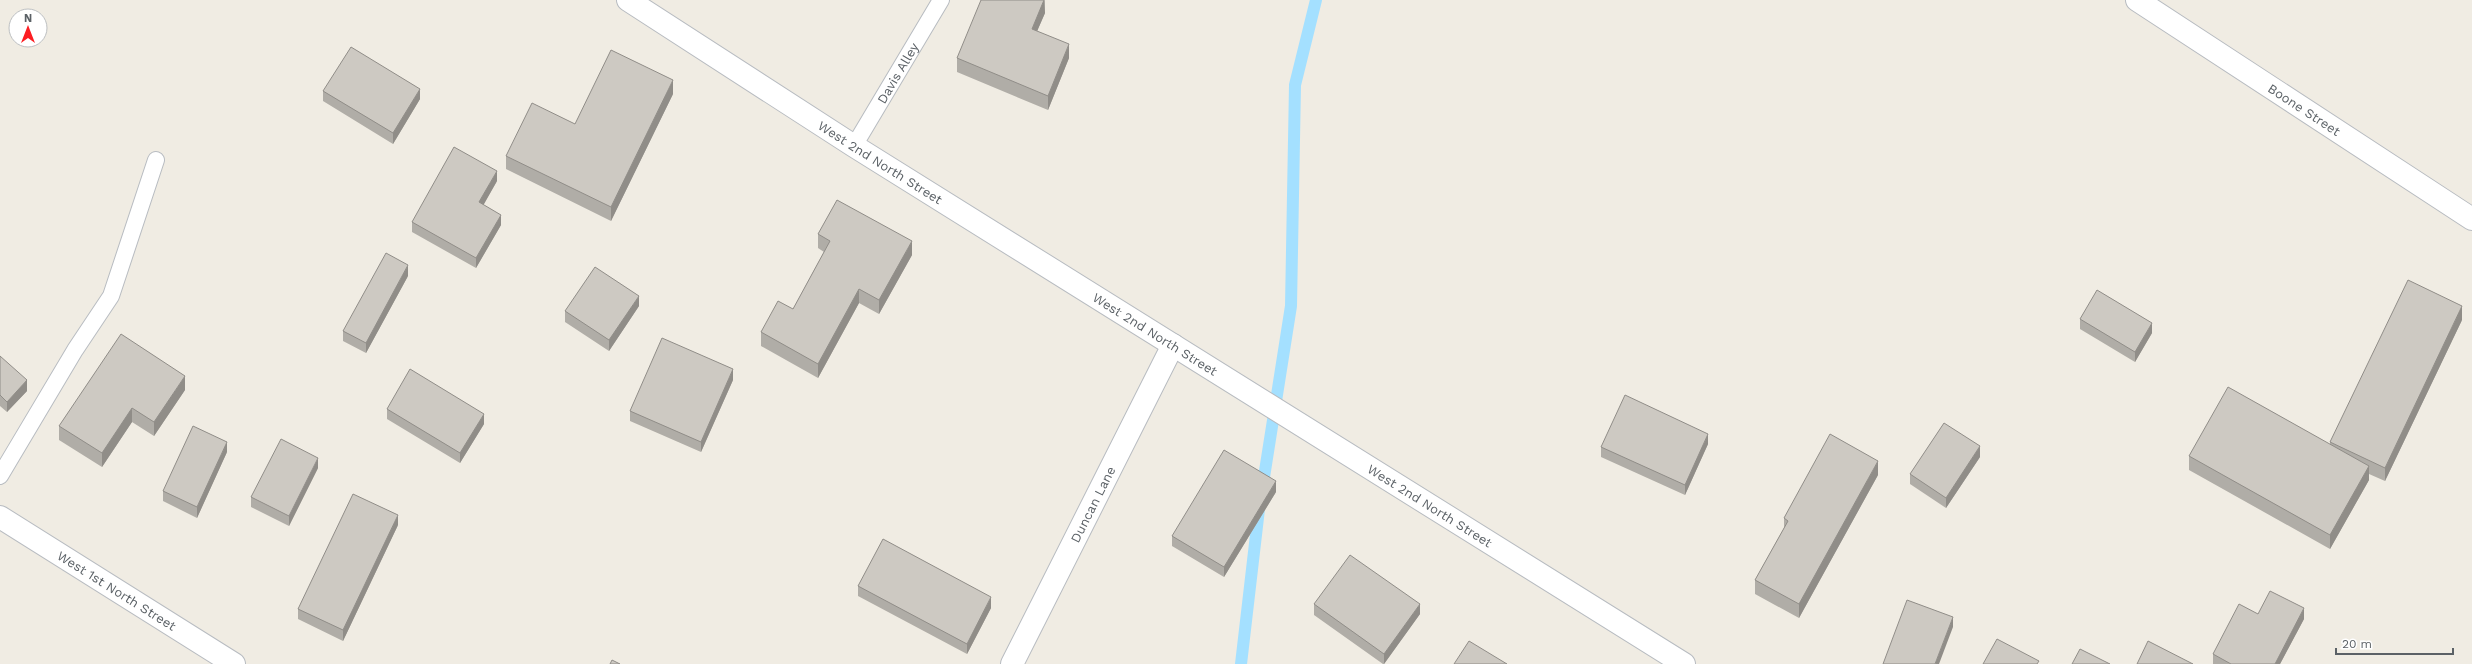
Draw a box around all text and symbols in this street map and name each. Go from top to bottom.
north arrow [8,8,48,48]
text: N [24,12,32,25]
street label: Davis Alley [874,40,922,106]
street label: Boone Street [2265,80,2344,139]
street label: West 2nd North Street [815,117,946,207]
street label: West 2nd North Street [1090,289,1221,379]
street label: West 2nd North Street [1365,461,1495,550]
street label: Duncan Lane [1067,464,1118,545]
street label: West 1st North Street [55,548,179,634]
scale bar [2336,630,2453,656]
text: 20 m [2342,637,2372,651]

